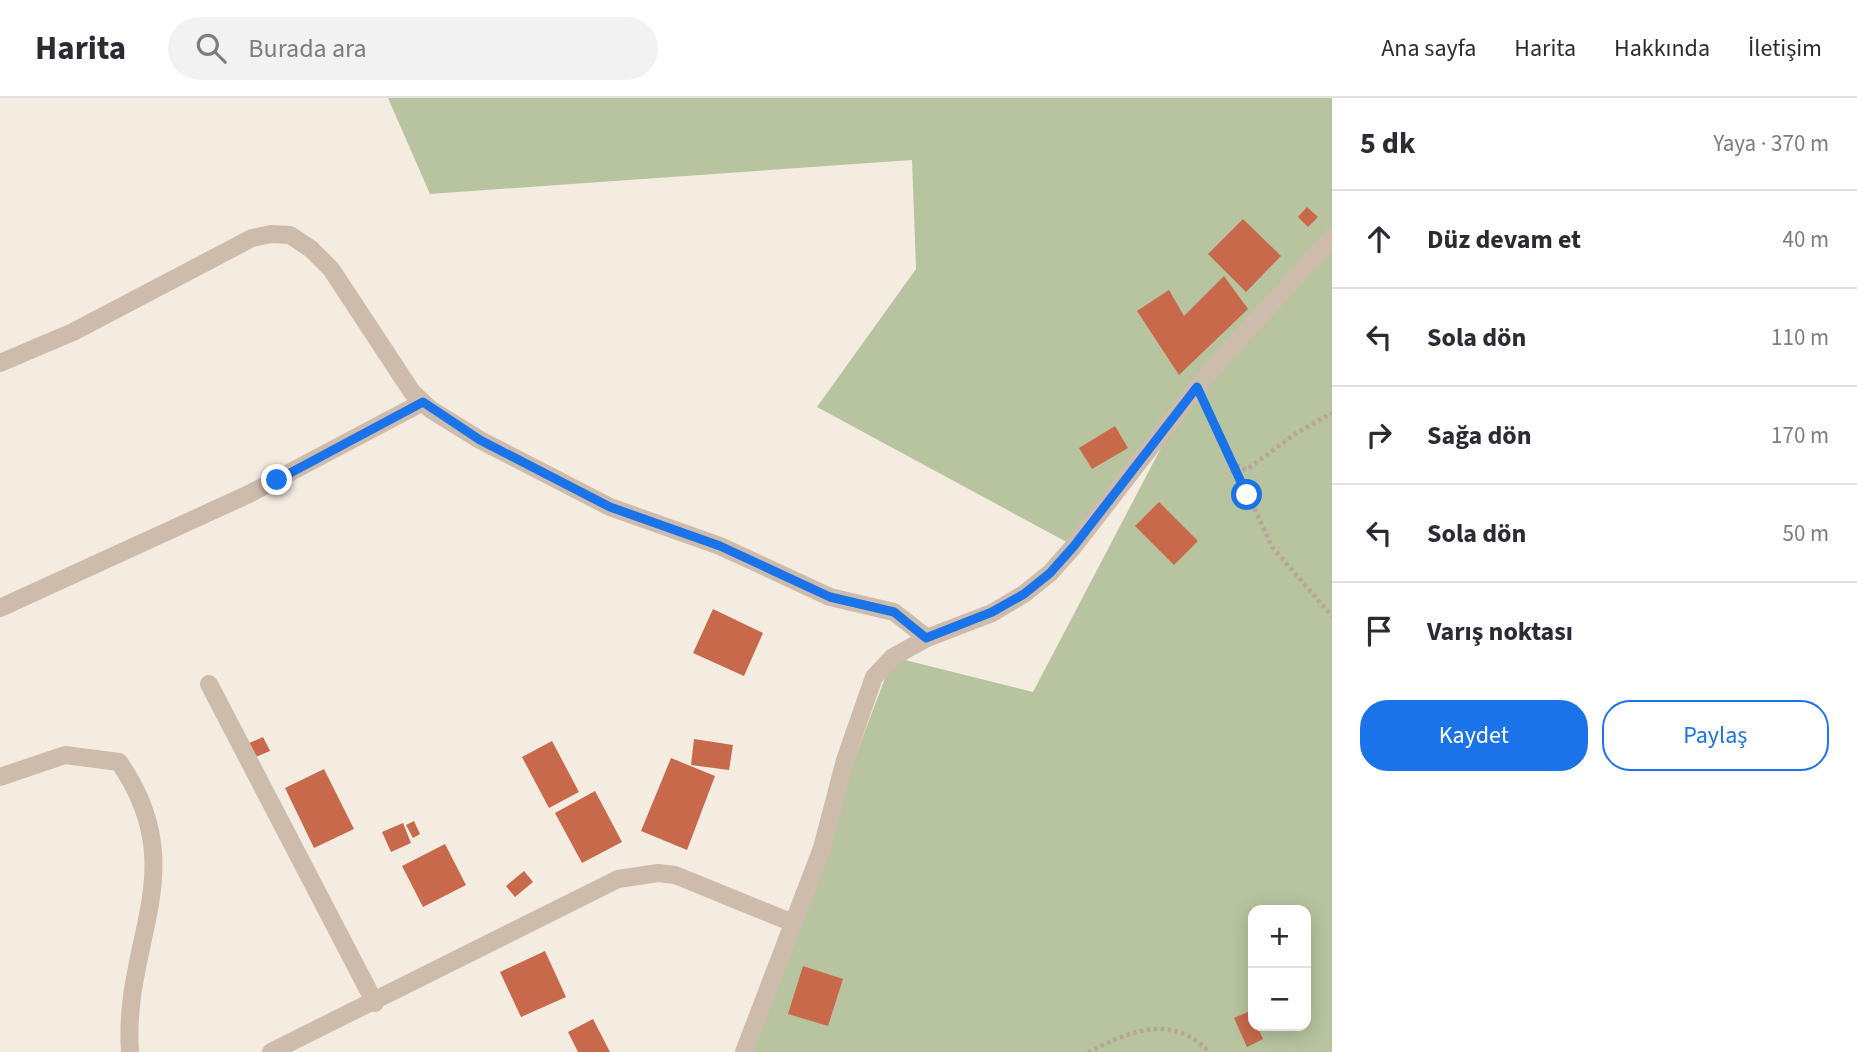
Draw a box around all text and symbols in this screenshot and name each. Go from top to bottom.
search box [168,17,658,80]
text: Harita [35,25,126,72]
icon: search [192,29,230,67]
text: Burada ara [248,30,367,67]
text: Ana sayfa [1381,31,1476,66]
text: Harita [1514,31,1576,66]
text: Hakkında [1614,31,1710,66]
text: İletişim [1748,31,1822,66]
text: 5 dk [1360,122,1415,165]
text: Yaya · 370 m [1713,127,1829,160]
icon: ahead [1360,220,1398,258]
text: Düz devam et [1427,221,1581,258]
text: 40 m [1782,223,1829,256]
icon: left [1360,318,1398,356]
text: Sola dön [1427,319,1526,356]
text: 110 m [1771,321,1829,354]
icon: right [1360,416,1398,454]
text: Sağa dön [1427,417,1532,454]
text: 170 m [1771,419,1829,452]
route end [261,464,292,495]
route start [1231,479,1262,510]
icon: left [1360,514,1398,552]
text: Sola dön [1427,515,1526,552]
text: 50 m [1782,517,1829,550]
icon: arrive [1360,612,1398,650]
text: Varış noktası [1427,613,1573,650]
button: Kaydet [1360,700,1588,771]
button: Paylaş [1602,700,1829,771]
map controls [1248,905,1311,1031]
button: + [1248,905,1311,968]
button: − [1248,968,1311,1031]

